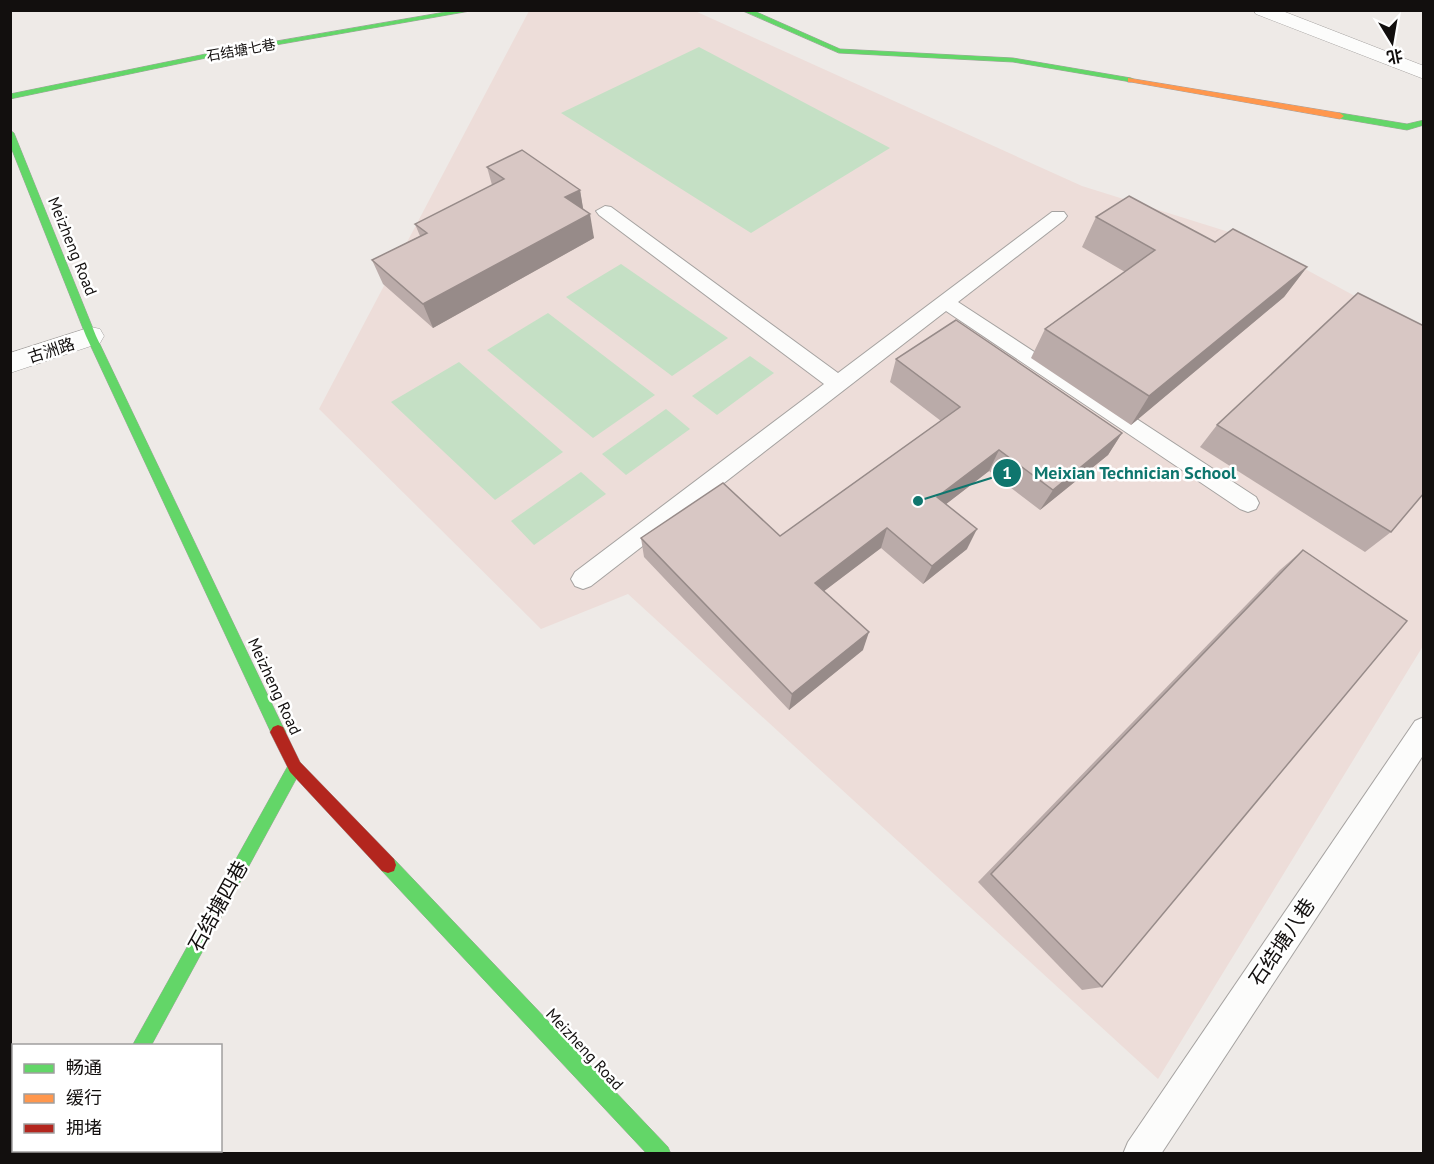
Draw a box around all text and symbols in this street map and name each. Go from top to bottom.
north arrow [1362,12,1422,72]
street label: 石结塘七巷 [205,35,277,65]
text: 北 [1385,45,1405,68]
street label: Meizheng Road [44,194,102,298]
street label: 古洲路 [25,333,77,367]
callout: Meixian Technician School [992,455,1249,491]
text: 1 [1002,461,1012,484]
text: Meixian Technician School [1034,461,1237,484]
street label: Meizheng Road [244,634,306,738]
street label: 石结塘四巷 [182,856,254,956]
street label: 石结塘八巷 [1243,893,1321,991]
street label: Meizheng Road [542,1004,628,1094]
legend [12,1044,222,1152]
text: 畅通 [66,1056,102,1079]
text: 缓行 [66,1086,102,1109]
text: 拥堵 [66,1116,102,1139]

